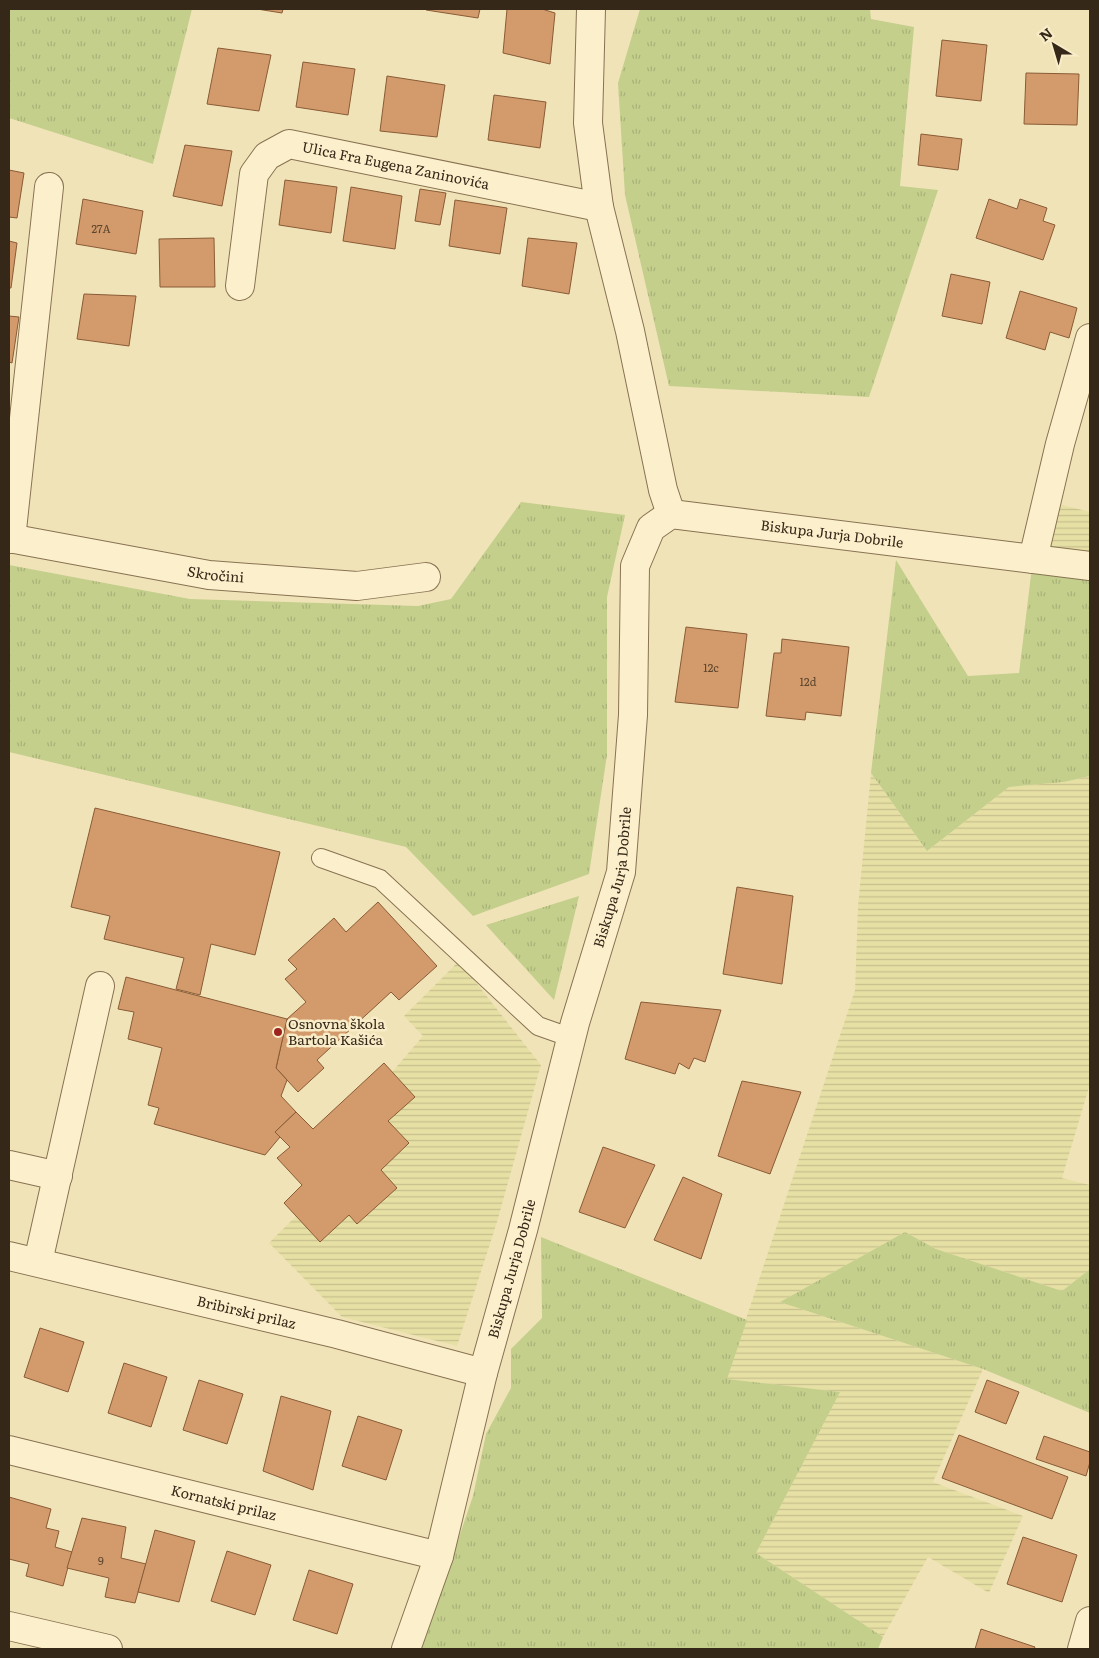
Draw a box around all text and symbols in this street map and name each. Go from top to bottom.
north arrow [1029,20,1079,70]
text: N [1035,22,1056,45]
street label: Ulica Fra Eugena Zaninovića [300,136,492,194]
house number: 27A [91,220,111,236]
street label: Biskupa Jurja Dobrile [759,514,905,552]
street label: Skročini [186,560,245,587]
house number: 12c [703,659,719,675]
house number: 12d [800,673,817,689]
street label: Biskupa Jurja Dobrile [588,806,635,950]
place label: Osnovna škola Bartola Kašića [288,1013,385,1049]
marker: Osnovna škola Bartola Kašića [272,1026,284,1038]
street label: Biskupa Jurja Dobrile [482,1197,539,1341]
street label: Bribirski prilaz [195,1290,298,1333]
street label: Kornatski prilaz [169,1479,279,1525]
house number: 9 [98,1552,104,1568]

